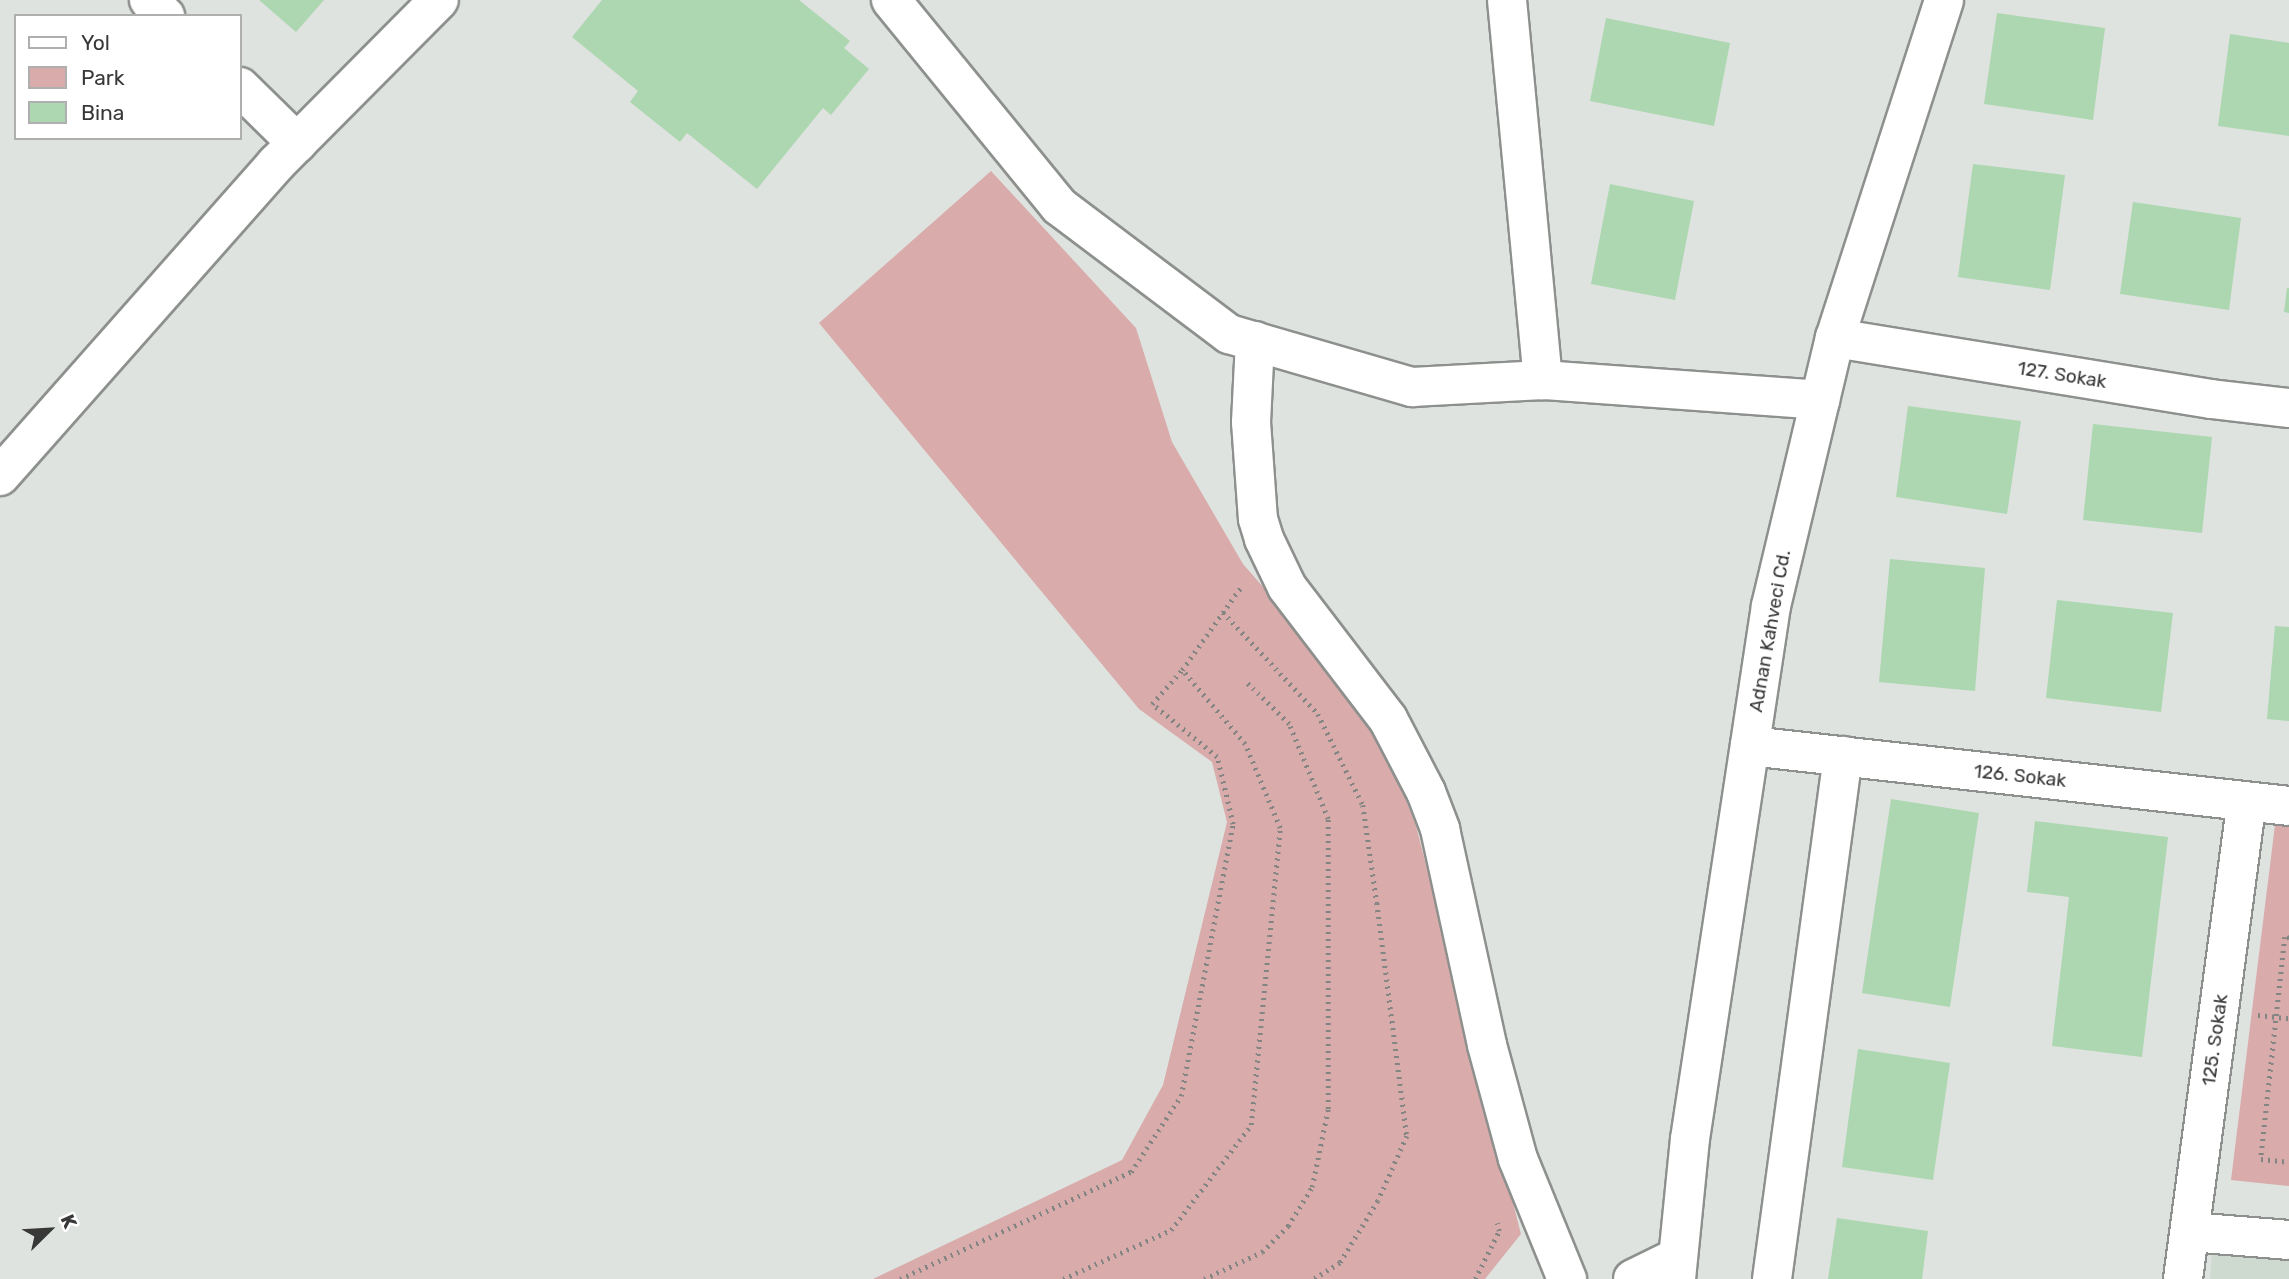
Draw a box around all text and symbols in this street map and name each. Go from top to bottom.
legend [14,14,242,140]
text: Yol [81,30,110,55]
text: Park [81,65,125,90]
text: Bina [81,100,124,125]
street label: 127. Sokak [2016,357,2108,393]
street label: Adnan Kahveci Cd. [1744,548,1796,714]
street label: 126. Sokak [1973,760,2067,792]
street label: 125. Sokak [2197,993,2233,1087]
north arrow [14,1195,84,1265]
text: K [56,1211,82,1232]

